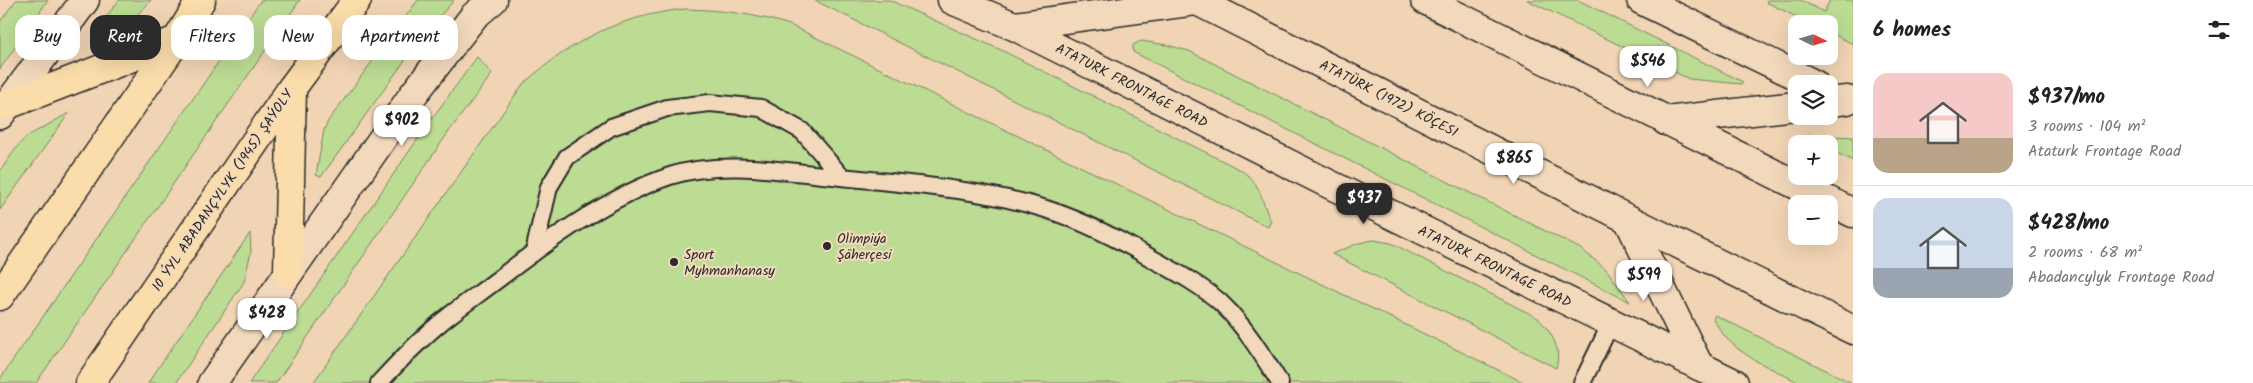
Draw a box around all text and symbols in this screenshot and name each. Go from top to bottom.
text: 6 homes [1873,14,1951,47]
chip: Buy [15,15,80,60]
chip: Rent [90,15,161,60]
chip: Filters [171,15,254,60]
chip: New [264,15,332,60]
chip: Apartment [342,15,458,60]
north arrow [1788,15,1838,65]
map controls [1788,15,1838,245]
icon: filters [2205,16,2233,44]
street label: ATATURK FRONTAGE ROAD [1051,38,1212,134]
pin: $546 [1618,46,1678,88]
text: $546 [1631,49,1665,74]
street label: ATATÜRK (1972) KÖÇESI [1315,54,1462,143]
button: layers [1788,75,1838,125]
text: $937/mo [2028,81,2105,114]
street label: 10 ÝYL ABADANÇYLYK (1945) ŞAÝOLY [147,84,299,296]
icon: home [1913,93,1973,153]
pin: $902 [372,104,432,147]
text: $902 [384,108,420,133]
text: 3 rooms · 104 m² [2028,114,2145,139]
button: + [1788,135,1838,185]
text: Ataturk Frontage Road [2028,139,2181,164]
pin: $865 [1484,142,1544,185]
text: $865 [1496,146,1532,171]
pin: $937 [1334,182,1394,225]
text: $937 [1347,186,1381,211]
button: − [1788,195,1838,245]
text: $428/mo [2028,207,2109,240]
icon: home [1913,218,1973,278]
street label: ATATURK FRONTAGE ROAD [1414,220,1575,314]
place label: Olimpiýa Şäherçesi [837,228,892,266]
marker: Olimpiýa Şäherçesi [821,240,833,252]
text: 2 rooms · 68 m² [2028,240,2142,265]
place label: Sport Myhmanhanasy [684,244,775,282]
marker: Sport Myhmanhanasy [668,256,680,268]
pin: $599 [1614,260,1674,302]
text: $599 [1627,263,1661,288]
text: Abadancylyk Frontage Road [2028,265,2214,290]
pin: $428 [237,298,297,340]
text: $428 [249,301,285,326]

